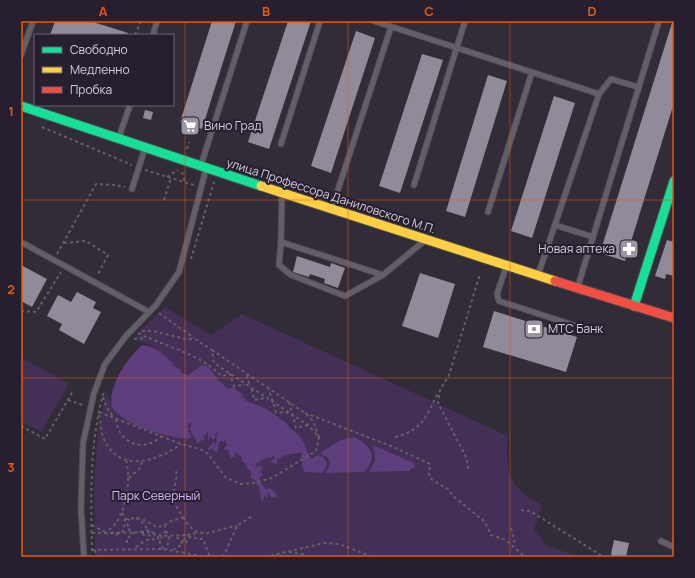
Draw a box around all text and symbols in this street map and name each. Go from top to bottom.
text: A [99,2,108,20]
text: B [262,2,270,20]
text: C [424,2,434,20]
text: D [587,2,597,20]
legend [34,34,174,106]
text: Свободно [70,41,128,58]
text: Медленно [70,61,130,78]
text: Пробка [70,81,112,98]
text: 1 [8,102,14,120]
supermarket icon: Вино Град [179,115,201,137]
place label: Вино Град [204,117,262,134]
street label: улица Профессора Даниловского М.П. [224,154,438,238]
pharmacy icon: Новая аптека [618,238,640,260]
place label: Новая аптека [538,240,615,257]
text: 2 [7,280,15,298]
bank icon: МТС Банк [523,318,545,340]
place label: МТС Банк [548,320,604,337]
text: 3 [7,458,15,476]
park label: Парк Северный [112,487,200,504]

